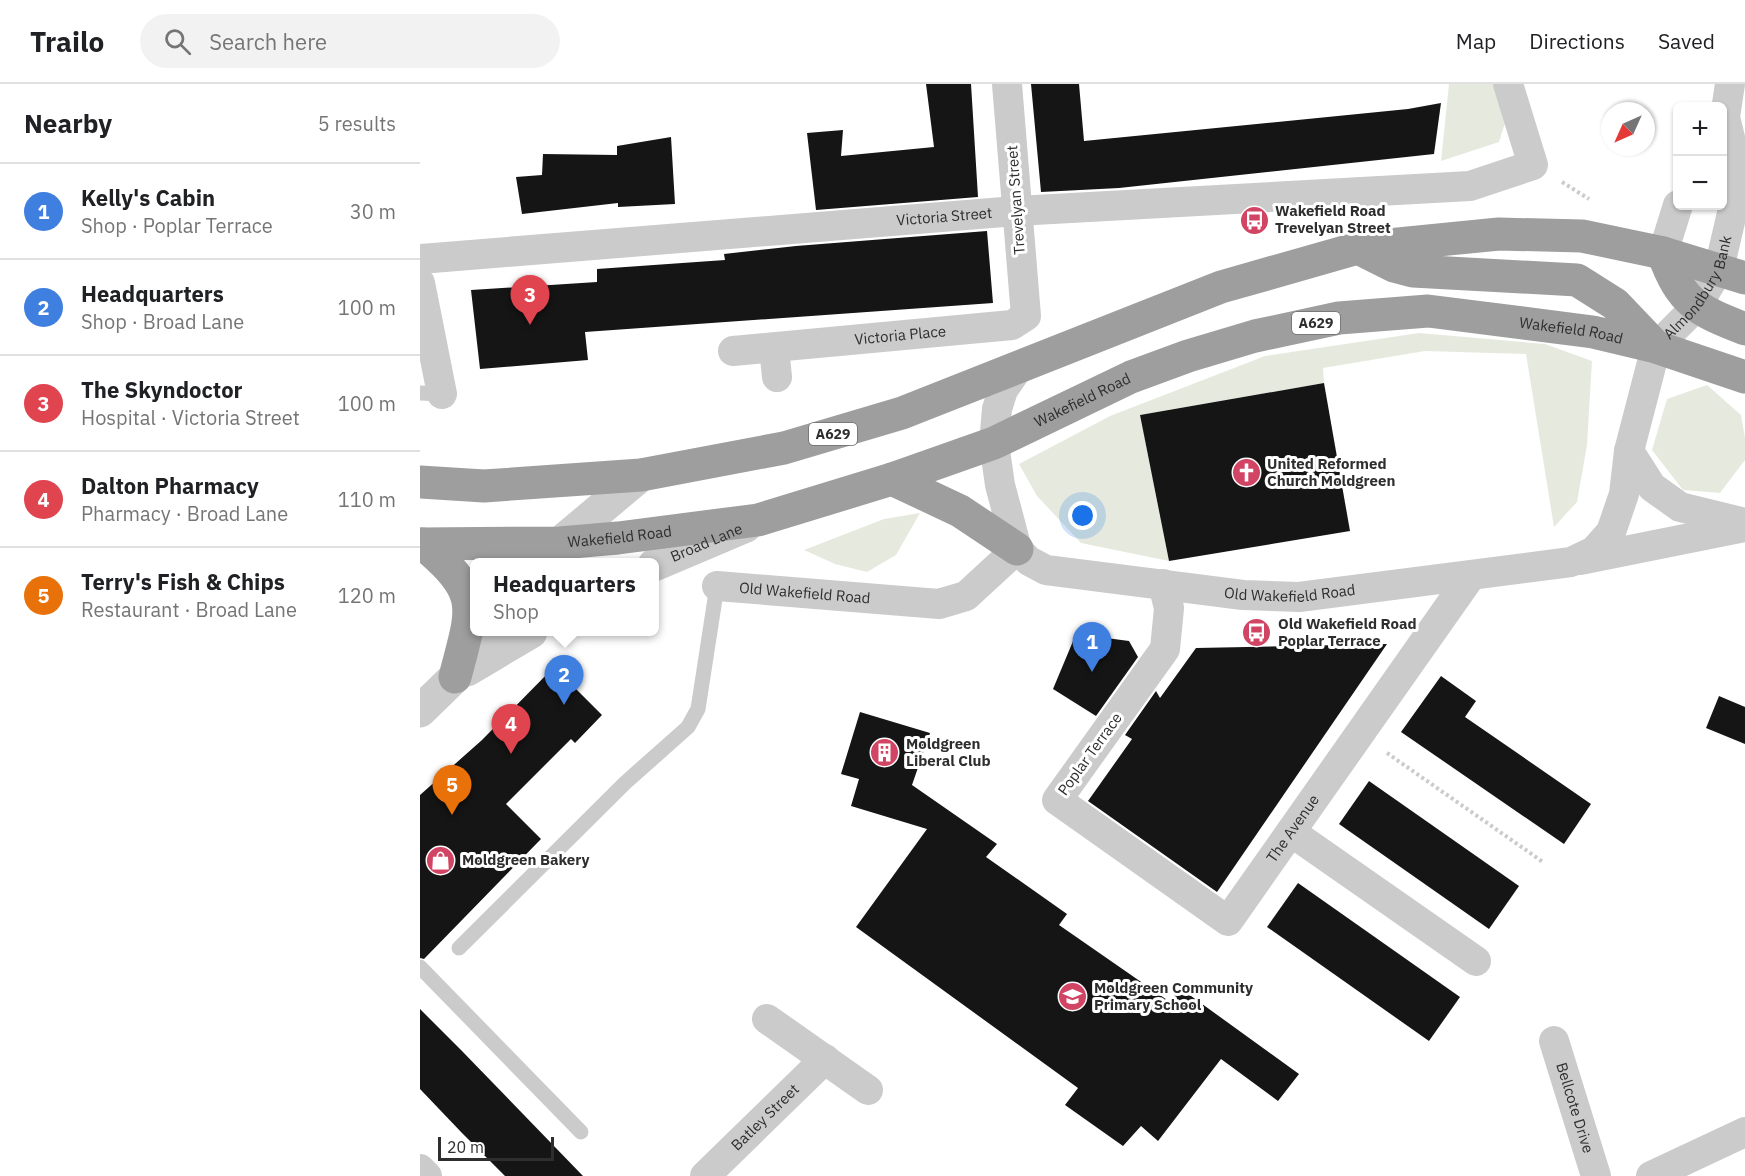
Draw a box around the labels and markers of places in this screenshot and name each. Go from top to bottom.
place label: Wakefield Road Trevelyan Street [1275,201,1391,237]
bus stop icon: Wakefield Road Trevelyan Street [1238,204,1270,236]
pin: 3 [510,276,550,325]
place label: United Reformed Church Moldgreen [1267,454,1395,490]
church icon: United Reformed Church Moldgreen [1230,457,1262,489]
place label: Old Wakefield Road Poplar Terrace [1278,614,1417,650]
bus stop icon: Old Wakefield Road Poplar Terrace [1241,617,1273,649]
pin: 1 [1072,622,1112,672]
pin: 2 [544,656,584,705]
pin: 4 [492,704,530,754]
place label: Moldgreen Liberal Club [906,734,991,770]
building icon: Moldgreen Liberal Club [869,737,901,769]
pin: 5 [432,766,471,815]
shop icon: Moldgreen Bakery [425,844,457,876]
place label: Moldgreen Bakery [462,850,589,869]
place label: Moldgreen Community Primary School [1094,978,1253,1014]
school or university icon: Moldgreen Community Primary School [1057,981,1089,1013]

